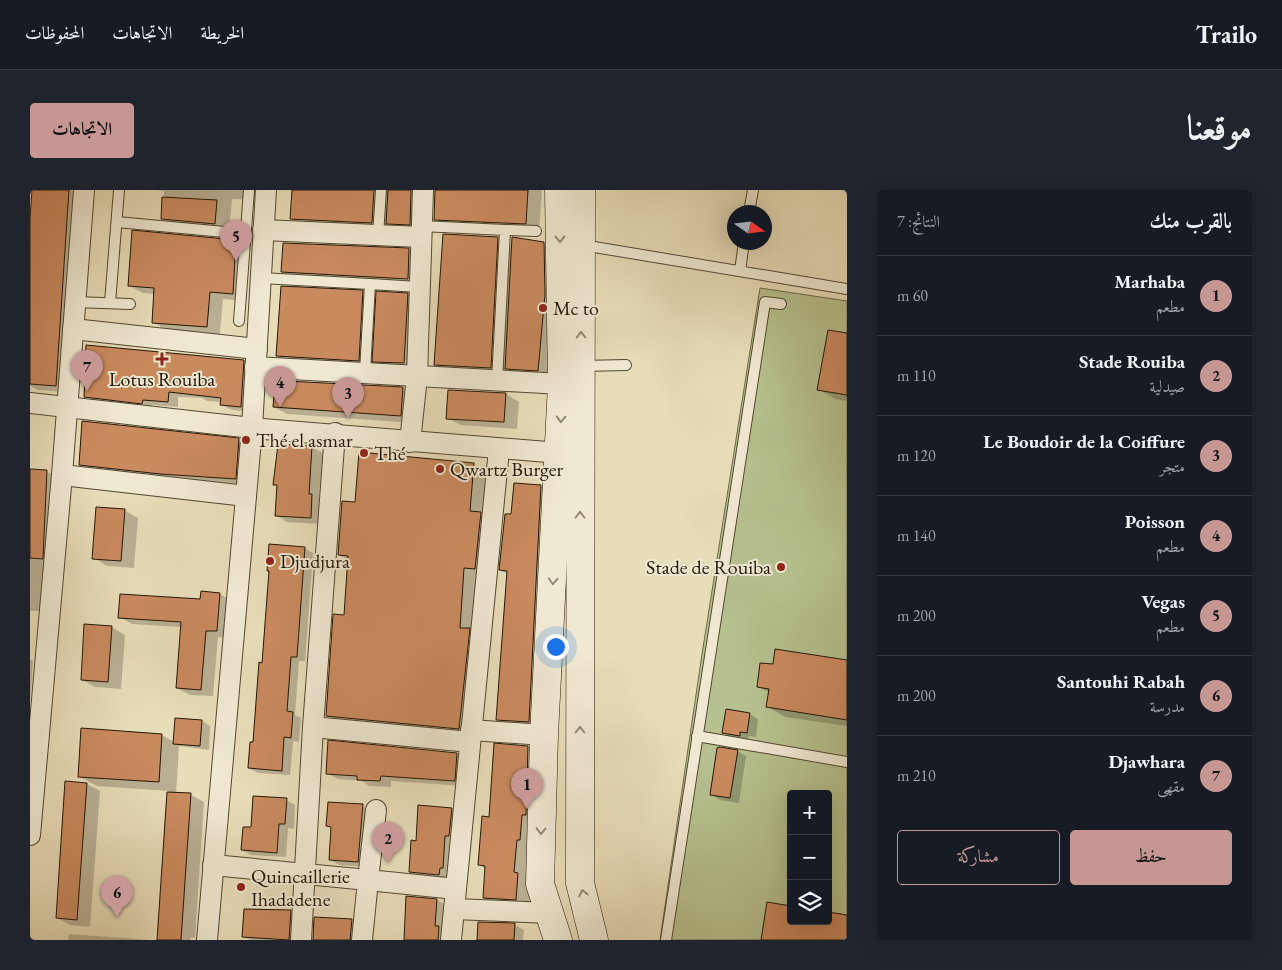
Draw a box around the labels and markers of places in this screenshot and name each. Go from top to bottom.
pin: 5 [220,220,252,261]
place label: Mc to [553,295,599,321]
marker: Mc to [537,302,549,314]
pin: 7 [71,350,103,391]
marker: Lotus Rouiba [156,353,168,365]
place label: Lotus Rouiba [109,366,215,392]
pin: 4 [264,366,296,407]
pin: 3 [332,377,364,418]
place label: Thé el asmar [256,427,353,453]
marker: Thé el asmar [240,434,252,446]
place label: Thé [374,440,406,466]
marker: Thé [358,447,370,459]
place label: Qwartz Burger [450,456,564,482]
marker: Qwartz Burger [434,463,446,475]
place label: Djudjura [280,548,350,574]
place label: Stade de Rouiba [646,554,771,580]
marker: Djudjura [264,555,276,567]
marker: Stade de Rouiba [775,561,787,573]
pin: 1 [511,768,543,809]
pin: 2 [372,822,404,863]
place label: Quincaillerie Ihadadene [251,863,350,912]
pin: 6 [101,876,133,917]
marker: Quincaillerie Ihadadene [235,881,247,893]

